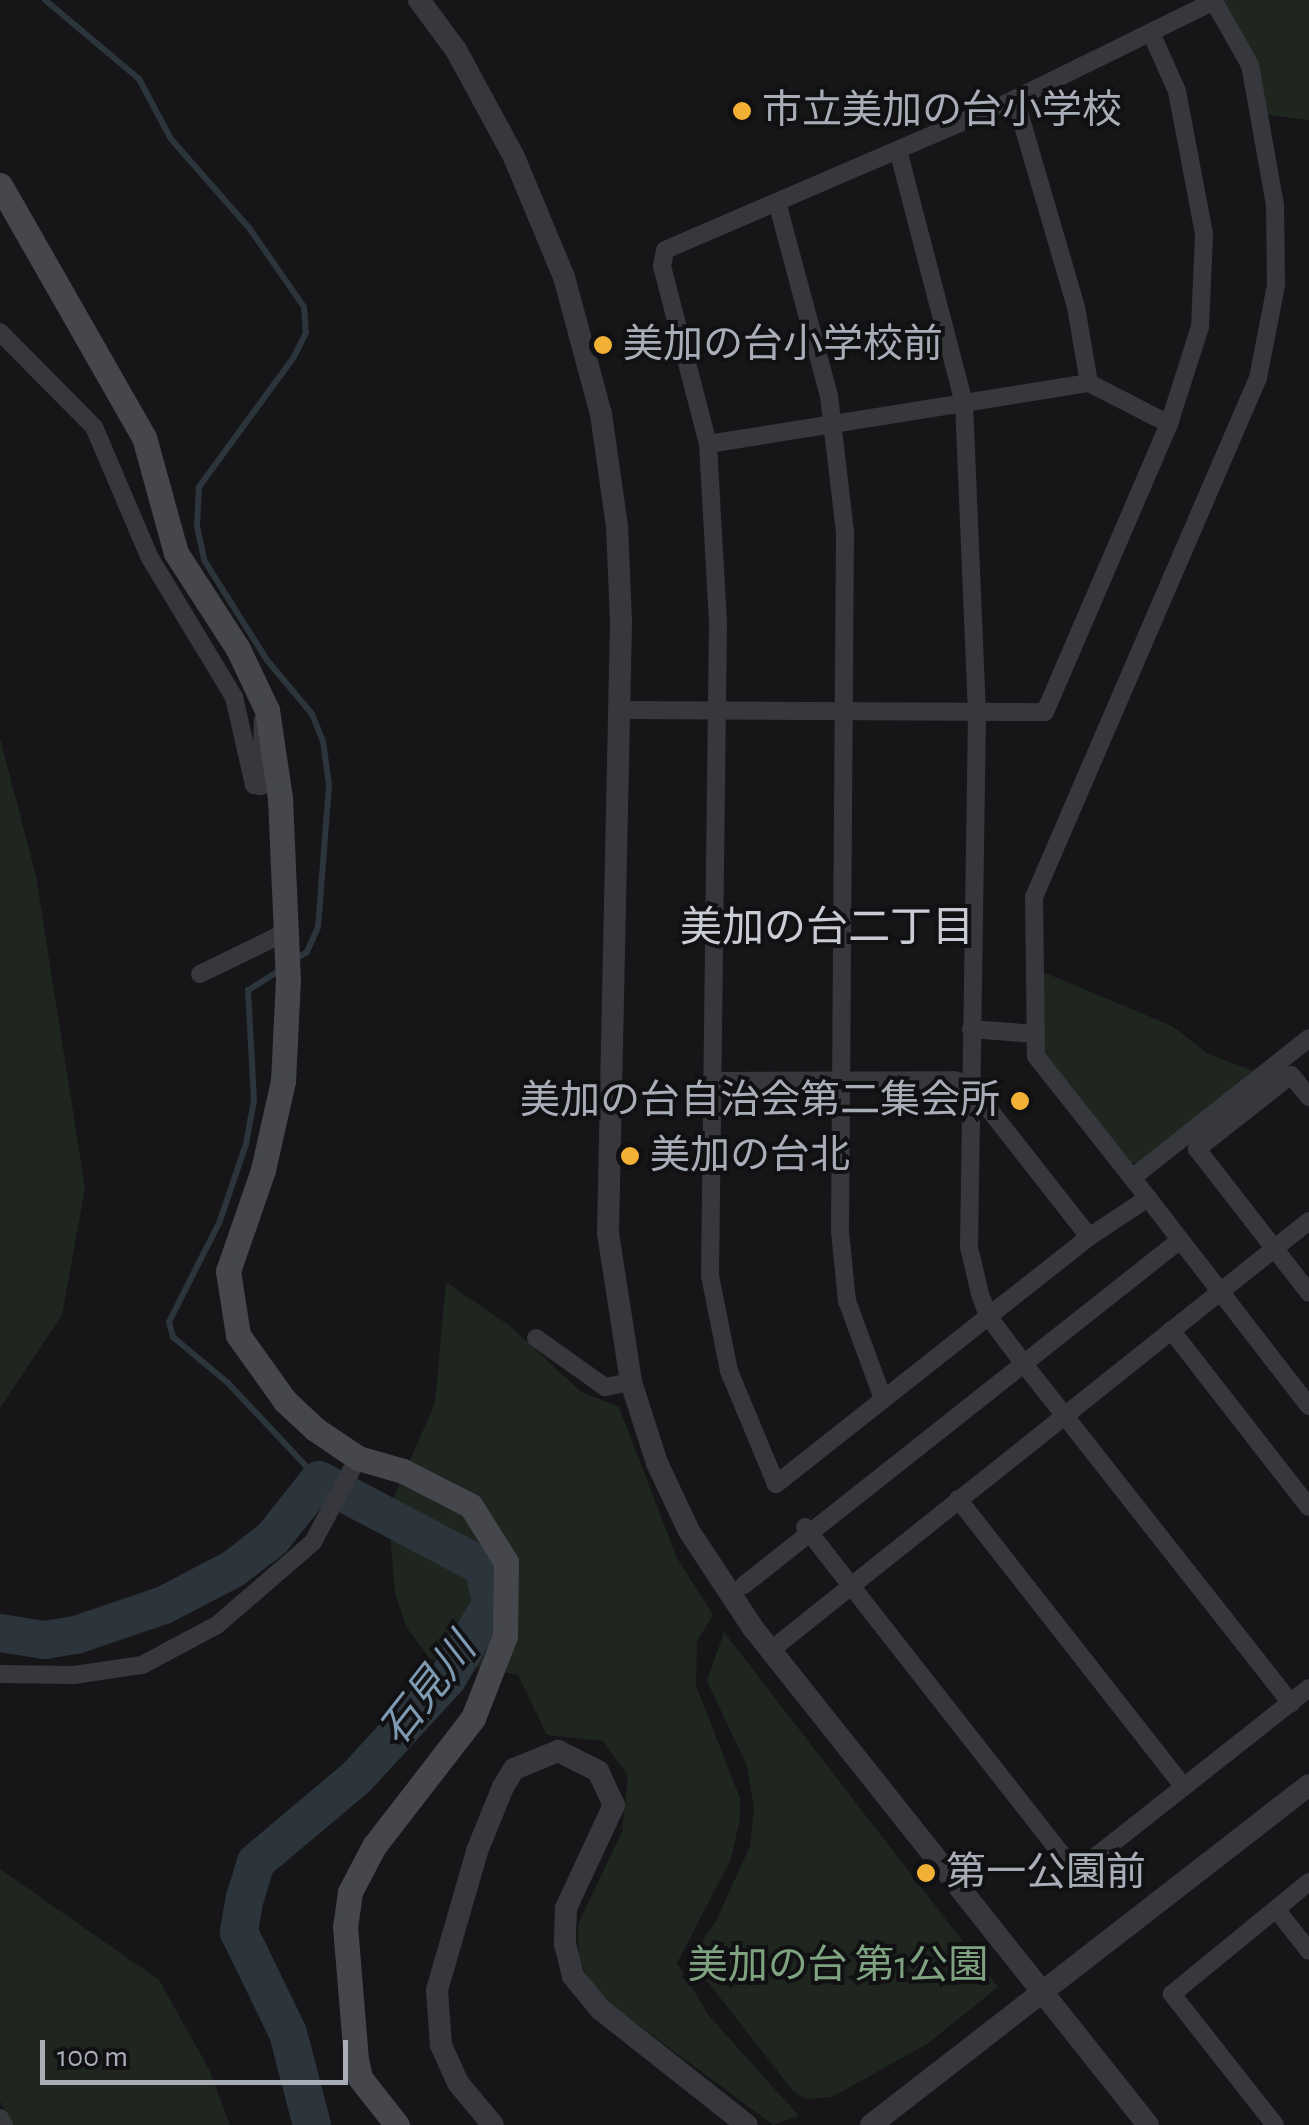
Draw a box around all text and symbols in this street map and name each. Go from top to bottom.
place label: 市立美加の台小学校 [762,87,1122,135]
marker: 市立美加の台小学校 [731,100,753,122]
place label: 美加の台小学校前 [623,321,943,369]
marker: 美加の台小学校前 [592,334,614,356]
district label: 美加の台二丁目 [680,903,974,953]
place label: 美加の台自治会第二集会所 [520,1077,1000,1125]
marker: 美加の台自治会第二集会所 [1009,1090,1031,1112]
place label: 美加の台北 [650,1132,850,1180]
marker: 美加の台北 [619,1145,641,1167]
water label: 石見川 [369,1625,487,1755]
place label: 第一公園前 [946,1849,1146,1897]
marker: 第一公園前 [915,1862,937,1884]
park label: 美加の台 第1公園 [688,1942,988,1990]
scale bar [45,2020,352,2082]
text: 100 m [57,2042,128,2072]

